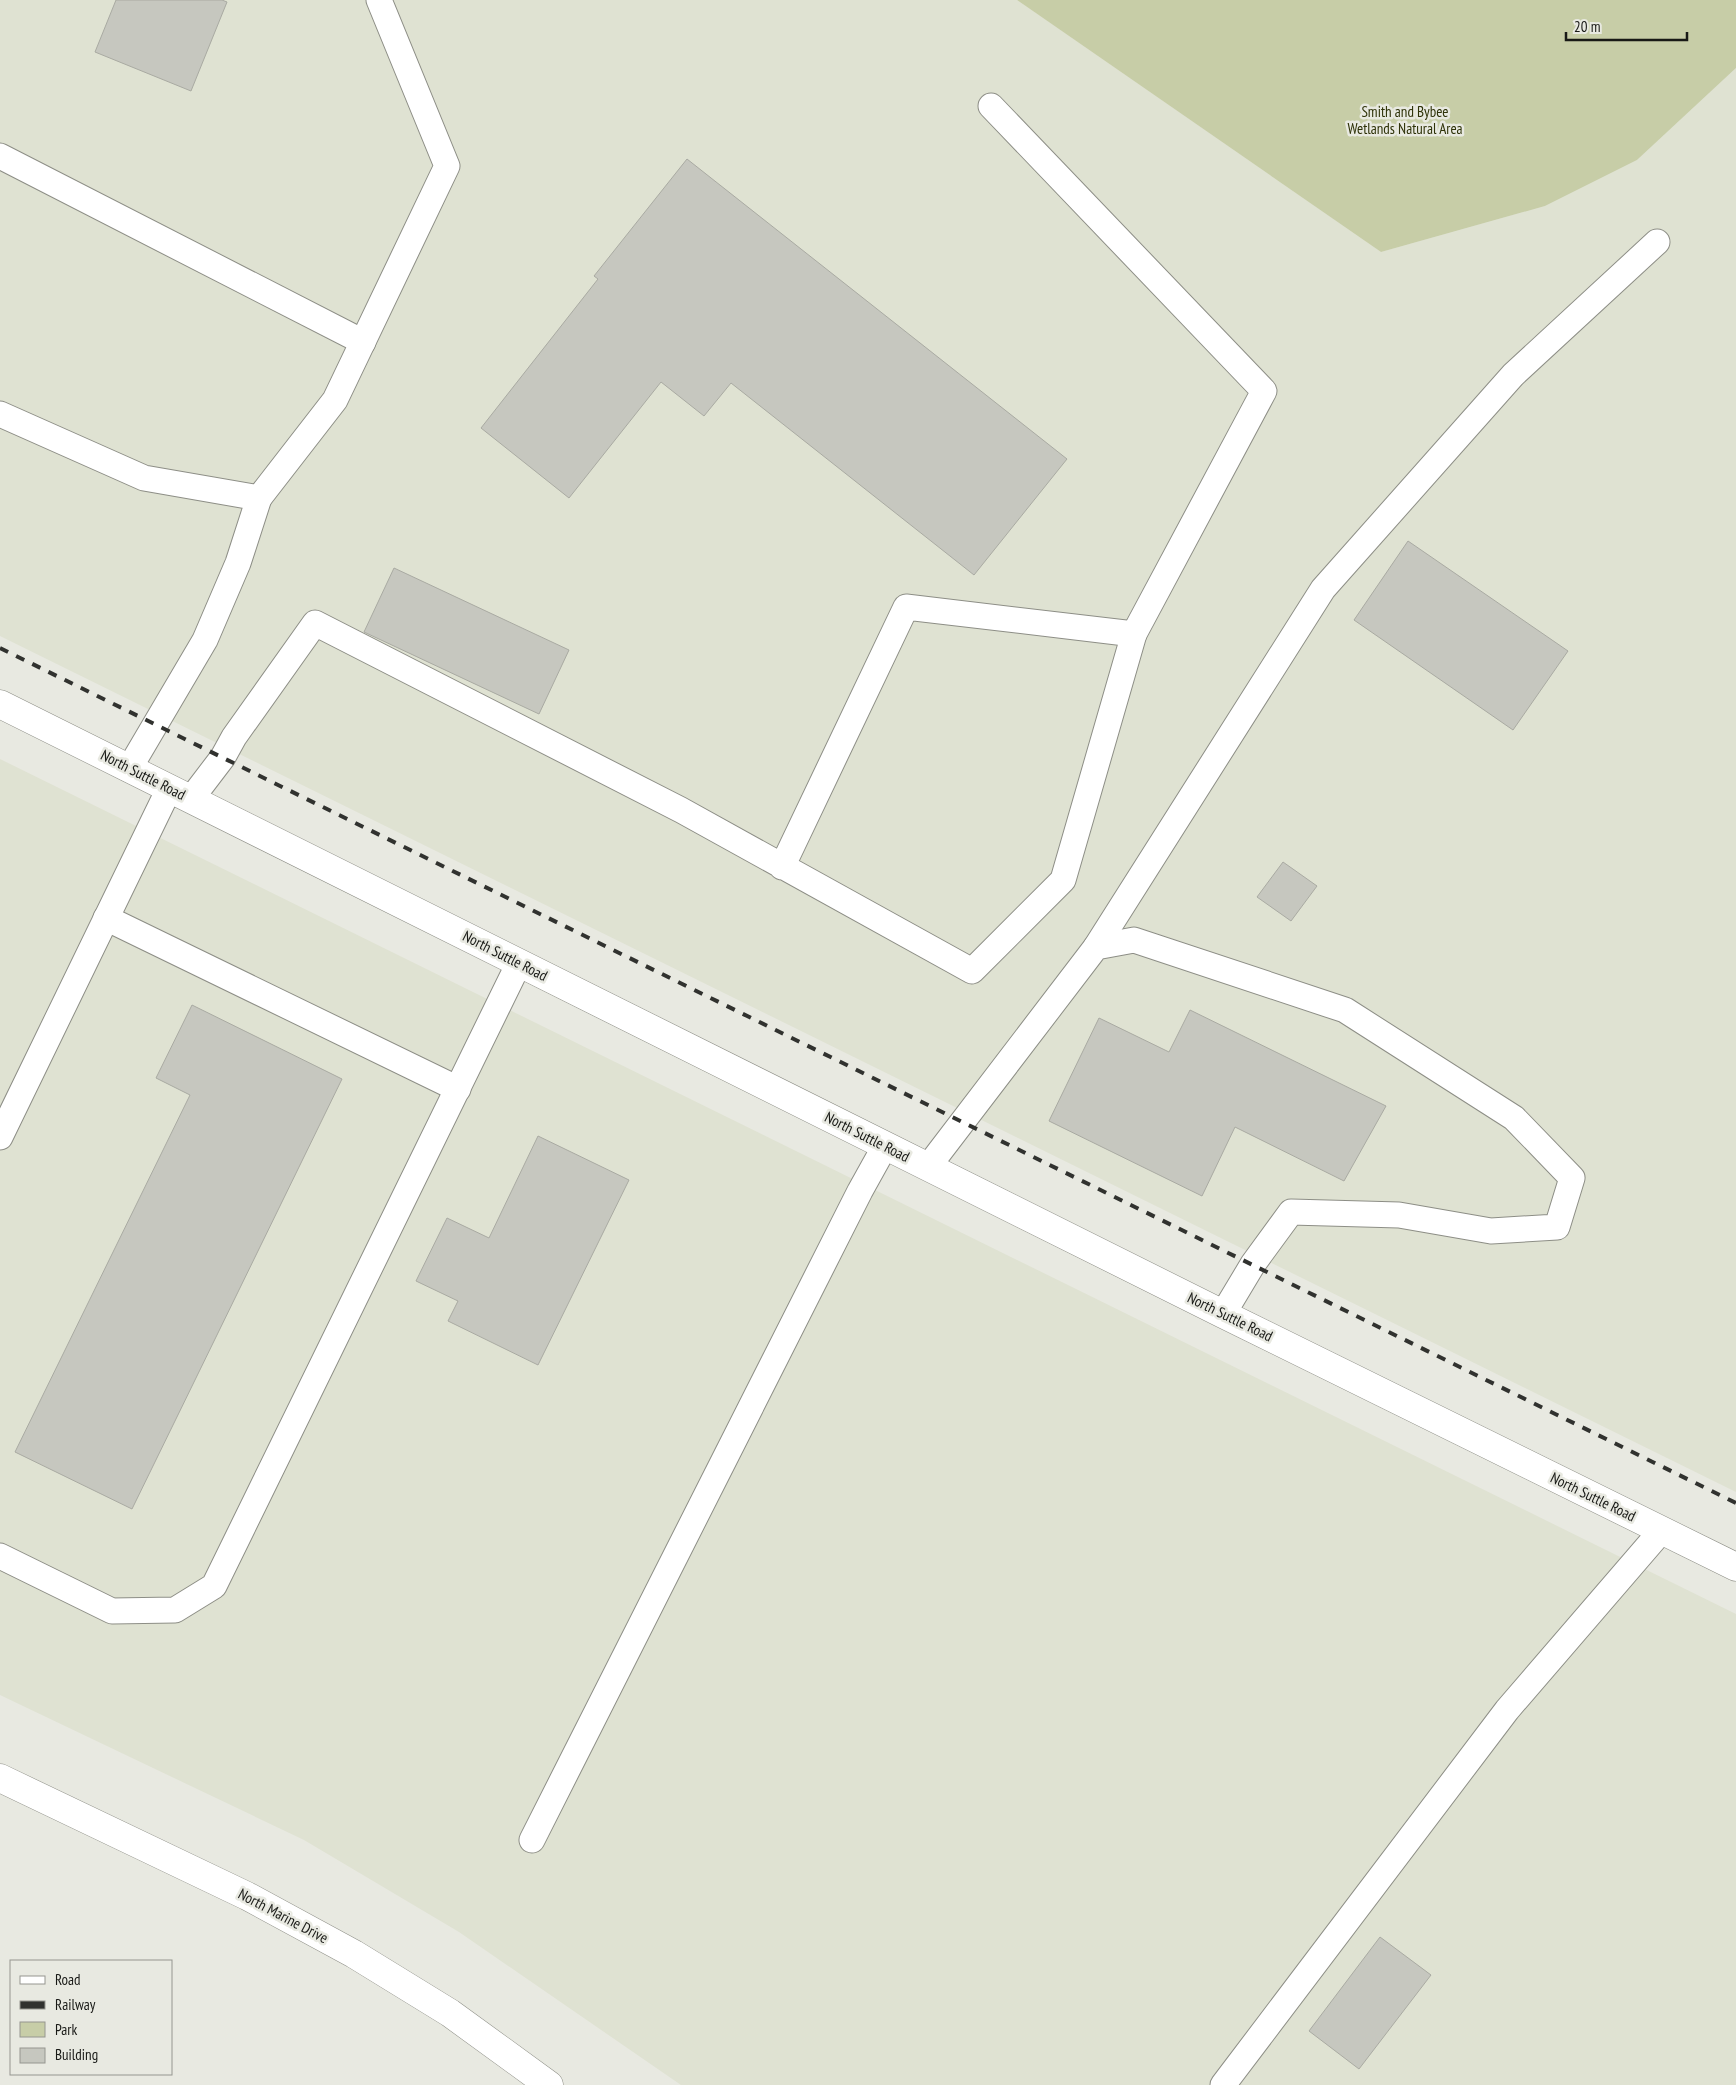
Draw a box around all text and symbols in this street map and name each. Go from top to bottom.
scale bar [1566,10,1687,42]
text: 20 m [1574,17,1600,36]
park label: Smith and Bybee Wetlands Natural Area [1347,102,1463,138]
street label: North Suttle Road [98,745,189,804]
street label: North Suttle Road [460,926,551,985]
street label: North Suttle Road [822,1107,913,1166]
street label: North Suttle Road [1184,1288,1276,1345]
street label: North Suttle Road [1547,1468,1639,1525]
street label: North Marine Drive [235,1884,331,1947]
legend [10,1960,172,2075]
text: Road [55,1970,81,1989]
text: Railway [55,1995,96,2014]
text: Park [55,2020,77,2039]
text: Building [55,2045,98,2064]

